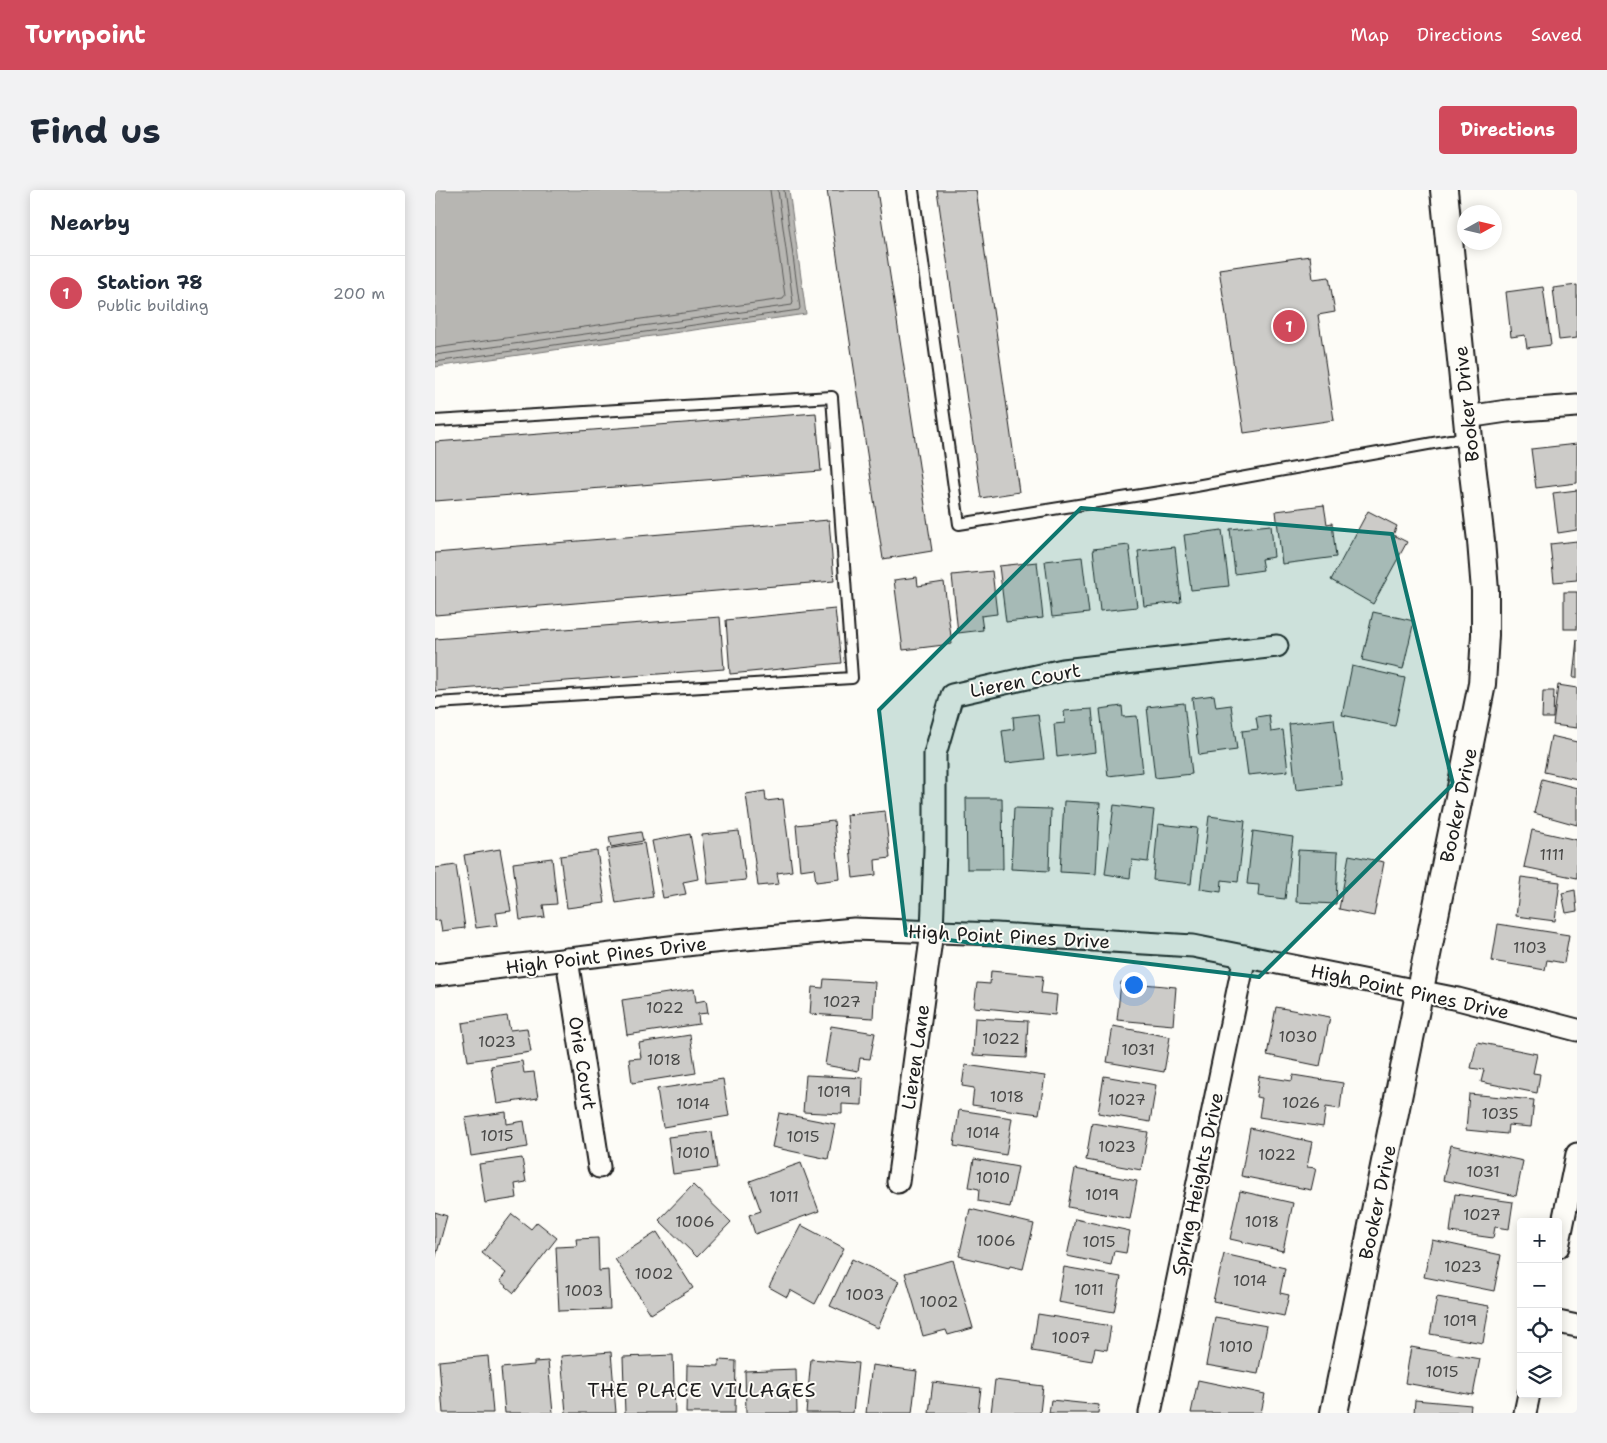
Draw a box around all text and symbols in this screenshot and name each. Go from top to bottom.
text: Turnpoint [25,19,146,51]
text: Map [1351,23,1389,47]
text: Directions [1417,23,1503,47]
text: Saved [1531,23,1582,47]
button: Directions [1439,106,1577,154]
text: Find us [30,107,161,154]
north arrow [1457,205,1502,250]
text: Nearby [50,209,130,237]
text: Station 78 [97,270,203,295]
text: 1 [62,283,70,304]
text: 200 m [333,283,385,304]
text: Public building [97,295,209,316]
pin: 1 [1273,307,1305,345]
street label: Booker Drive [1448,345,1485,463]
street label: Lieren Court [968,658,1083,703]
street label: Booker Drive [1434,745,1483,865]
house number: 1111 [1539,844,1565,865]
street label: High Point Pines Drive [907,919,1111,954]
street label: High Point Pines Drive [504,931,708,980]
house number: 1103 [1513,937,1547,958]
street label: High Point Pines Drive [1308,958,1511,1025]
your location [1121,972,1147,998]
house number: 1027 [823,991,861,1012]
house number: 1022 [646,997,684,1018]
street label: Lieren Lane [896,1003,935,1111]
street label: Orie Court [563,1014,602,1112]
house number: 1030 [1279,1026,1317,1047]
house number: 1022 [982,1028,1020,1049]
house number: 1023 [478,1031,516,1052]
house number: 1031 [1121,1039,1155,1060]
house number: 1018 [647,1049,681,1070]
house number: 1019 [817,1081,851,1102]
house number: 1018 [990,1086,1024,1107]
house number: 1027 [1108,1089,1146,1110]
street label: Spring Heights Drive [1166,1090,1229,1278]
house number: 1026 [1282,1092,1320,1113]
house number: 1014 [676,1093,710,1114]
house number: 1035 [1481,1103,1519,1124]
house number: 1014 [966,1122,1000,1143]
house number: 1015 [480,1125,514,1146]
house number: 1015 [786,1126,820,1147]
house number: 1023 [1098,1136,1136,1157]
house number: 1010 [676,1142,710,1163]
street label: Booker Drive [1353,1142,1402,1262]
house number: 1022 [1258,1144,1296,1165]
house number: 1031 [1466,1161,1500,1182]
house number: 1010 [976,1167,1010,1188]
house number: 1019 [1085,1184,1119,1205]
house number: 1011 [769,1186,799,1207]
house number: 1027 [1463,1204,1501,1225]
house number: 1006 [675,1211,715,1232]
house number: 1018 [1245,1211,1279,1232]
map controls [1517,1218,1562,1398]
button: + [1517,1218,1562,1263]
house number: 1006 [976,1230,1016,1251]
house number: 1015 [1082,1231,1116,1252]
house number: 1023 [1444,1256,1482,1277]
house number: 1002 [635,1263,673,1284]
button: − [1517,1263,1562,1308]
house number: 1014 [1233,1270,1267,1291]
house number: 1011 [1074,1279,1104,1300]
house number: 1003 [565,1280,603,1301]
house number: 1003 [846,1284,884,1305]
house number: 1002 [920,1291,958,1312]
button: locate [1517,1308,1562,1353]
house number: 1019 [1443,1310,1477,1331]
house number: 1007 [1052,1327,1090,1348]
house number: 1010 [1219,1336,1253,1357]
button: layers [1517,1353,1562,1398]
house number: 1015 [1425,1361,1459,1382]
district label: THE PLACE VILLAGES [587,1377,817,1403]

